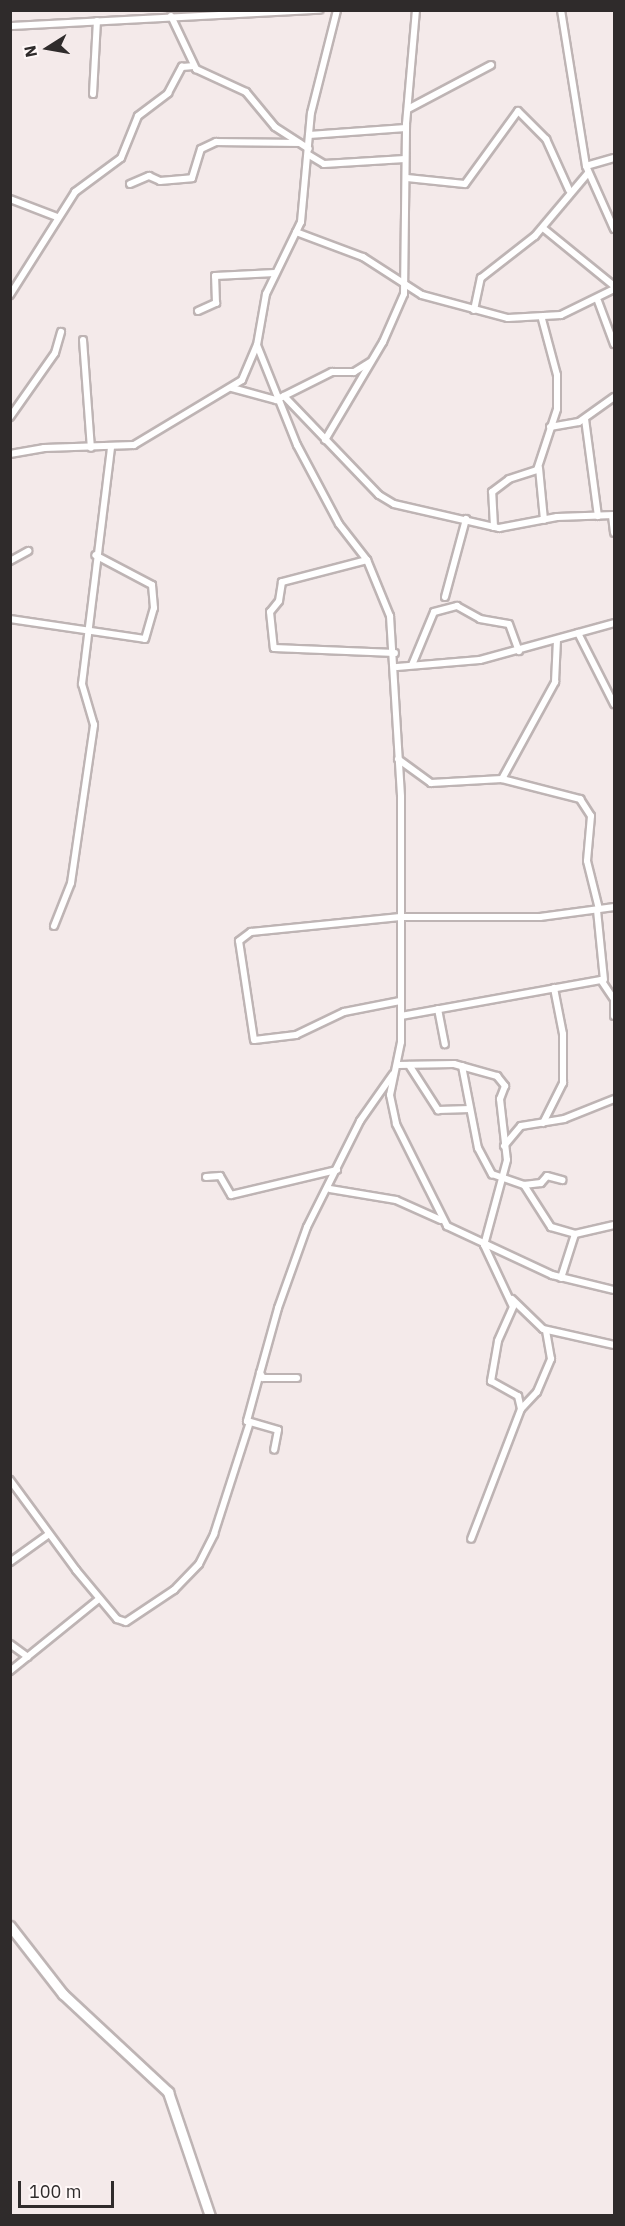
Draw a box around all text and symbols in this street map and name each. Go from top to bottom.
north arrow [18,18,78,78]
text: N [19,44,41,59]
scale bar [21,2169,117,2207]
text: 100 m [29,2180,81,2203]

